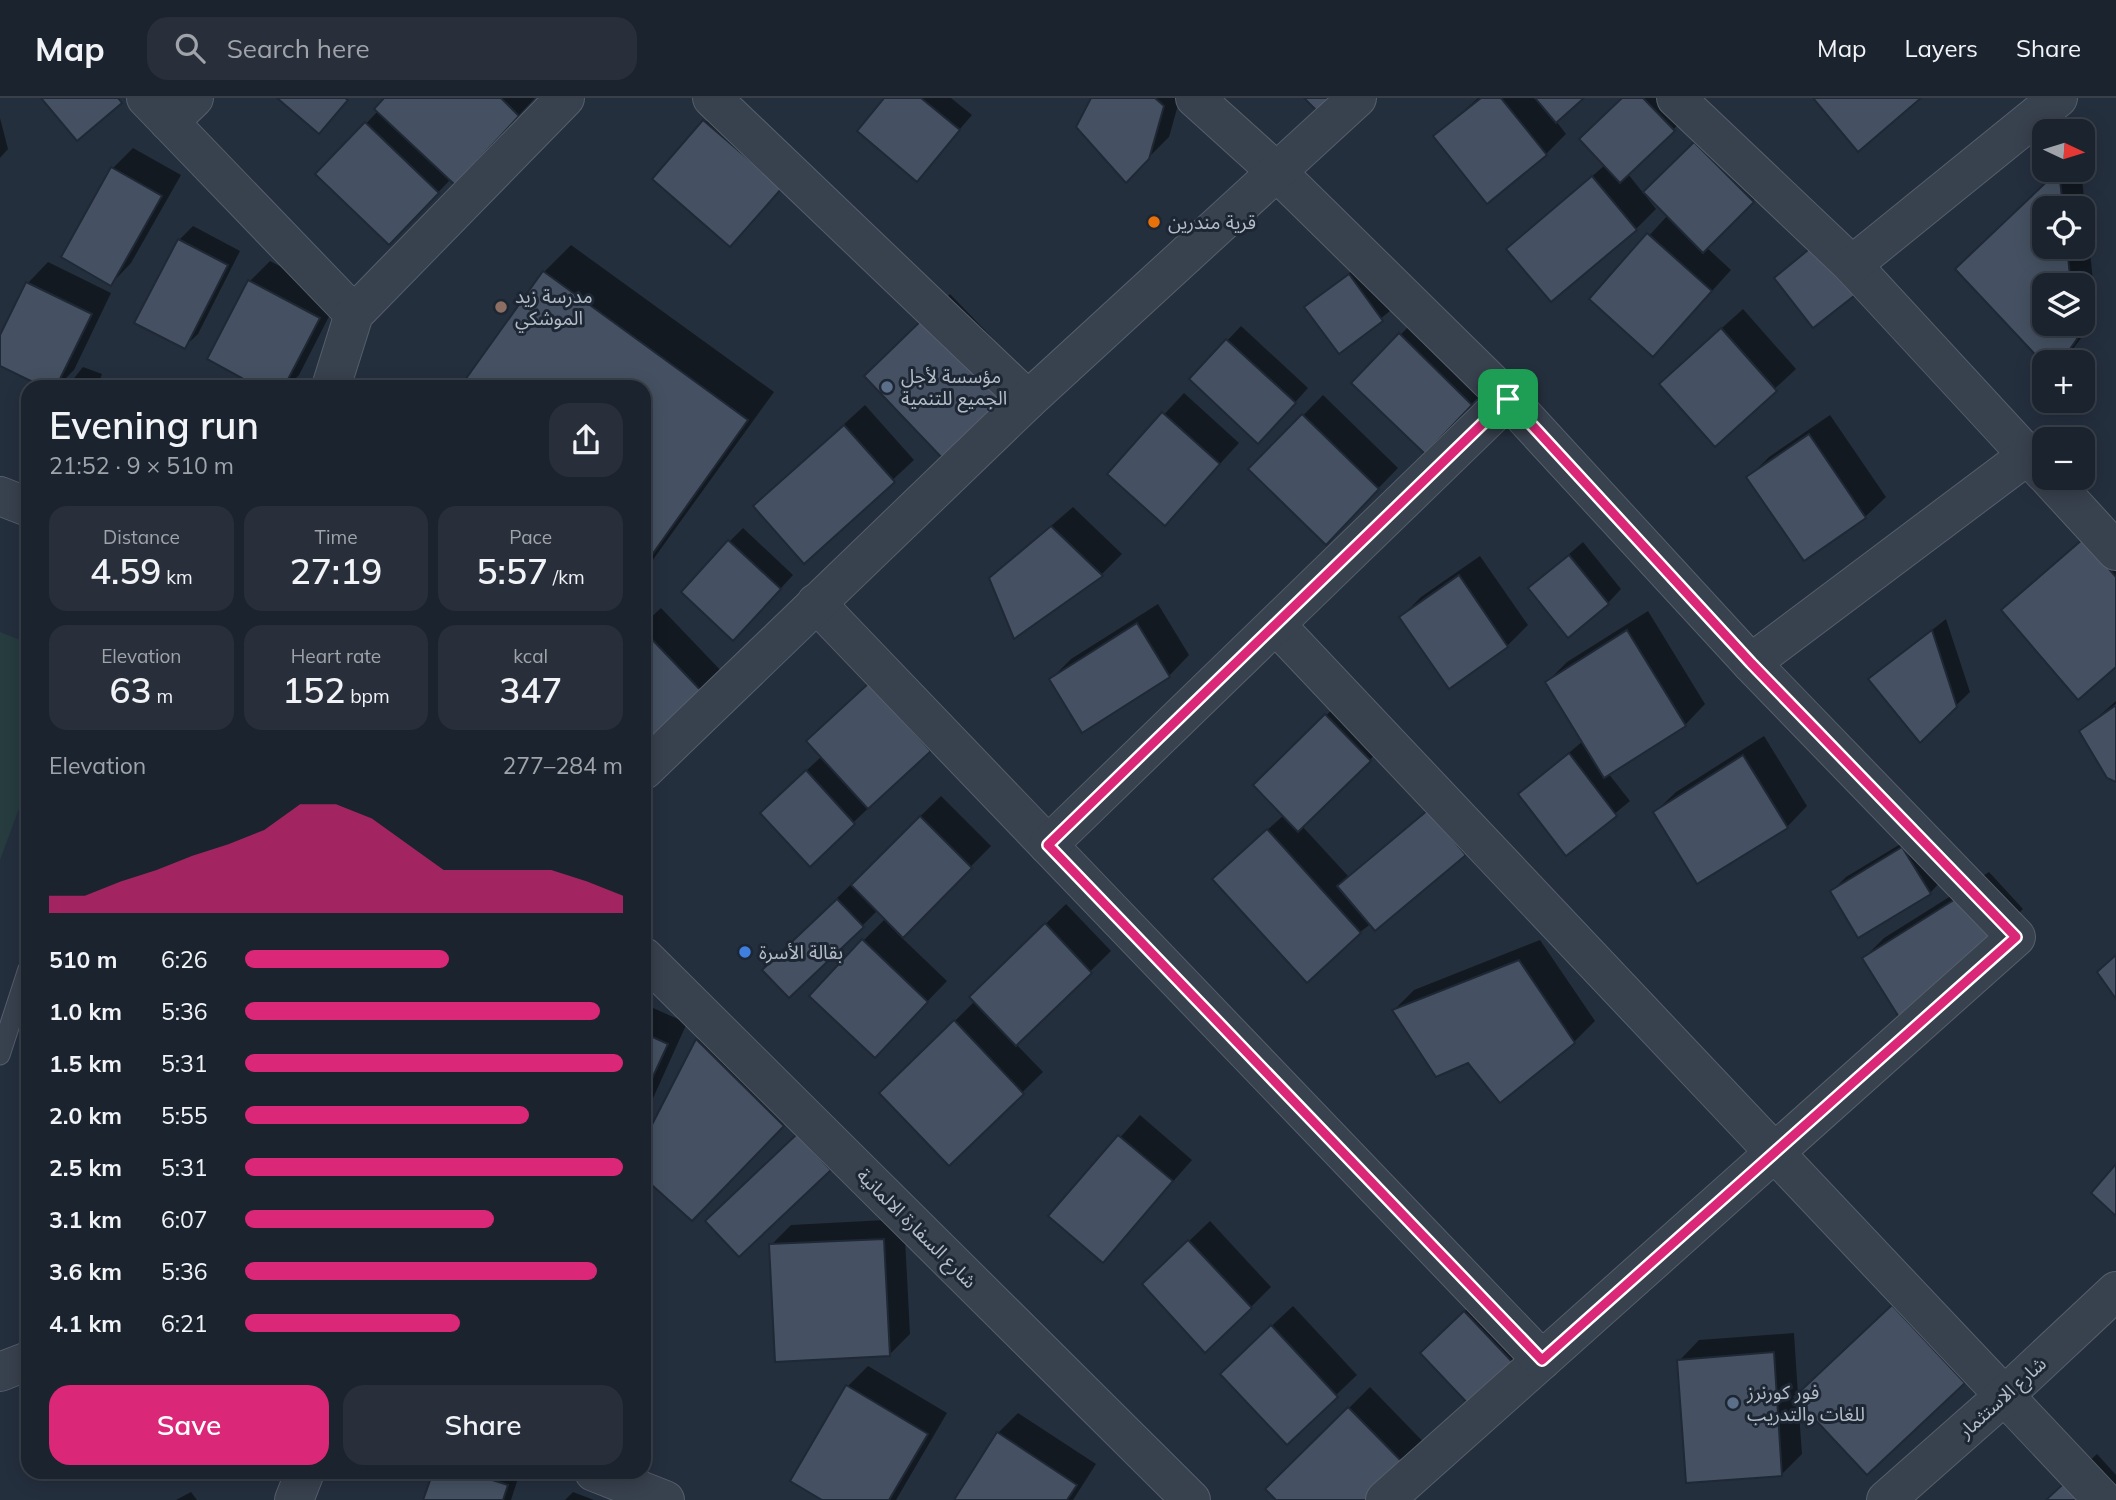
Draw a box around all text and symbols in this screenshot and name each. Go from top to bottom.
search box [147,17,637,80]
text: Map [35,28,105,69]
icon: search [171,29,209,67]
text: Search here [227,32,370,65]
text: Map [1817,33,1866,63]
text: Layers [1904,33,1978,63]
text: Share [2016,33,2081,63]
north arrow [2032,119,2095,182]
map controls [2032,119,2095,490]
button: locate [2032,196,2095,259]
place label: قرية مندرين [1168,210,1256,234]
marker: قرية مندرين [1146,214,1162,230]
button: layers [2032,273,2095,336]
place label: مدرسة زيد الموشكي [515,284,593,333]
marker: مدرسة زيد الموشكي [493,299,509,315]
button: + [2032,350,2095,413]
place label: مؤسسة لأجل الجميع للتنمية [901,364,1007,413]
pin [1478,369,1538,429]
marker: مؤسسة لأجل الجميع للتنمية [879,379,895,395]
icon: arrive [1489,380,1527,418]
text: Evening run [49,401,259,449]
button: share [549,403,623,477]
button: − [2032,427,2095,490]
text: 21:52 · 9 × 510 m [49,451,234,480]
text: Distance [103,525,180,549]
text: Time [314,525,358,549]
text: Pace [509,525,552,549]
text: 4.59 [90,549,161,593]
text: 27:19 [290,549,382,593]
text: 5:57 [477,549,548,593]
text: km [161,565,193,589]
text: /km [548,565,585,589]
text: Elevation [101,644,182,668]
text: Heart rate [291,644,381,668]
text: kcal [513,644,548,668]
text: 63 [109,668,152,712]
text: 152 [282,668,345,712]
text: 347 [499,668,562,712]
text: m [152,684,173,708]
text: bpm [345,684,390,708]
text: Elevation [49,751,146,780]
text: 277–284 m [502,751,623,780]
place label: بقالة الأسرة [759,940,843,964]
marker: بقالة الأسرة [737,944,753,960]
text: 510 m [49,945,117,974]
text: 6:26 [161,945,208,974]
text: 1.0 km [49,997,122,1026]
text: 5:36 [161,997,208,1026]
text: 1.5 km [49,1049,122,1078]
text: 5:31 [161,1049,208,1078]
text: 2.0 km [49,1101,122,1130]
text: 5:55 [161,1101,208,1130]
text: 2.5 km [49,1153,122,1182]
text: 5:31 [161,1153,208,1182]
street label: شارع السفارة الالمانية [851,1163,982,1294]
text: 3.1 km [49,1205,122,1234]
text: 6:07 [161,1205,208,1234]
text: 3.6 km [49,1257,122,1286]
text: 5:36 [161,1257,208,1286]
text: 4.1 km [49,1309,122,1338]
text: 6:21 [161,1309,208,1338]
street label: شارع الاستثمار [1952,1351,2052,1445]
place label: فور كورنرز للغات والتدريب [1746,1380,1865,1426]
button: Save [49,1385,329,1465]
button: Share [343,1385,623,1465]
marker: فور كورنرز للغات والتدريب [1725,1395,1741,1411]

